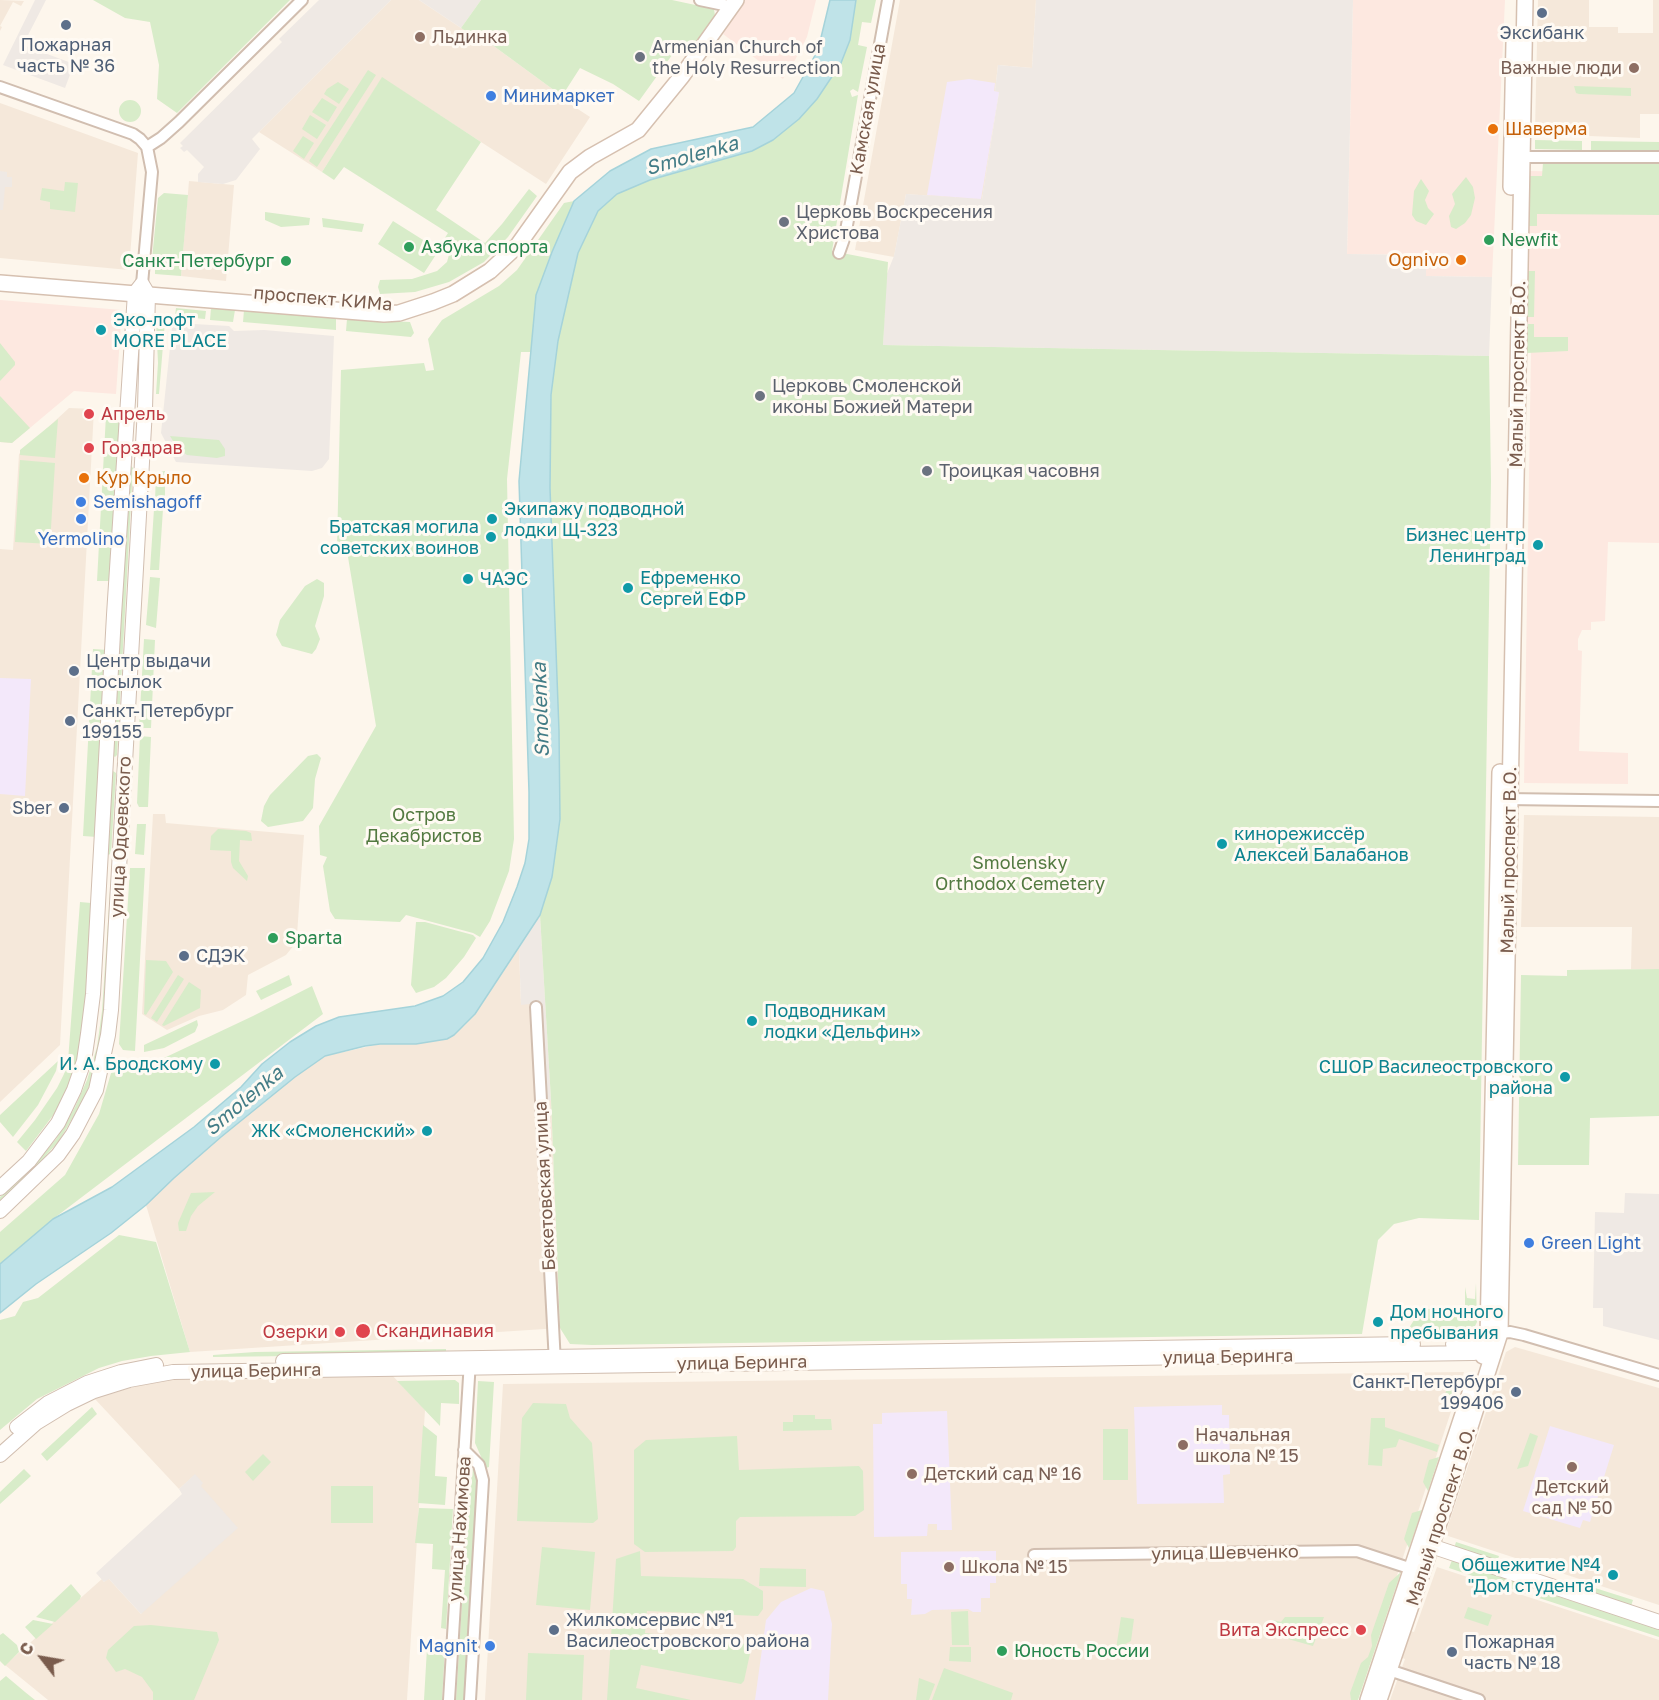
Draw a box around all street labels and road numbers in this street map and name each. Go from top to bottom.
street label: Камская улица [846,42,890,176]
street label: Малый проспект В.О. [1506,280,1530,468]
street label: проспект КИМа [253,282,393,316]
street label: улица Одоевского [106,756,136,918]
street label: Малый проспект В.О. [1497,766,1521,954]
street label: Бекетовская улица [530,1101,560,1271]
street label: улица Беринга [1162,1345,1294,1369]
street label: улица Беринга [676,1351,808,1375]
street label: улица Беринга [190,1359,322,1383]
street label: Малый проспект В.О. [1402,1424,1480,1608]
street label: улица Нахимова [444,1455,476,1603]
street label: улица Шевченко [1151,1541,1299,1565]

